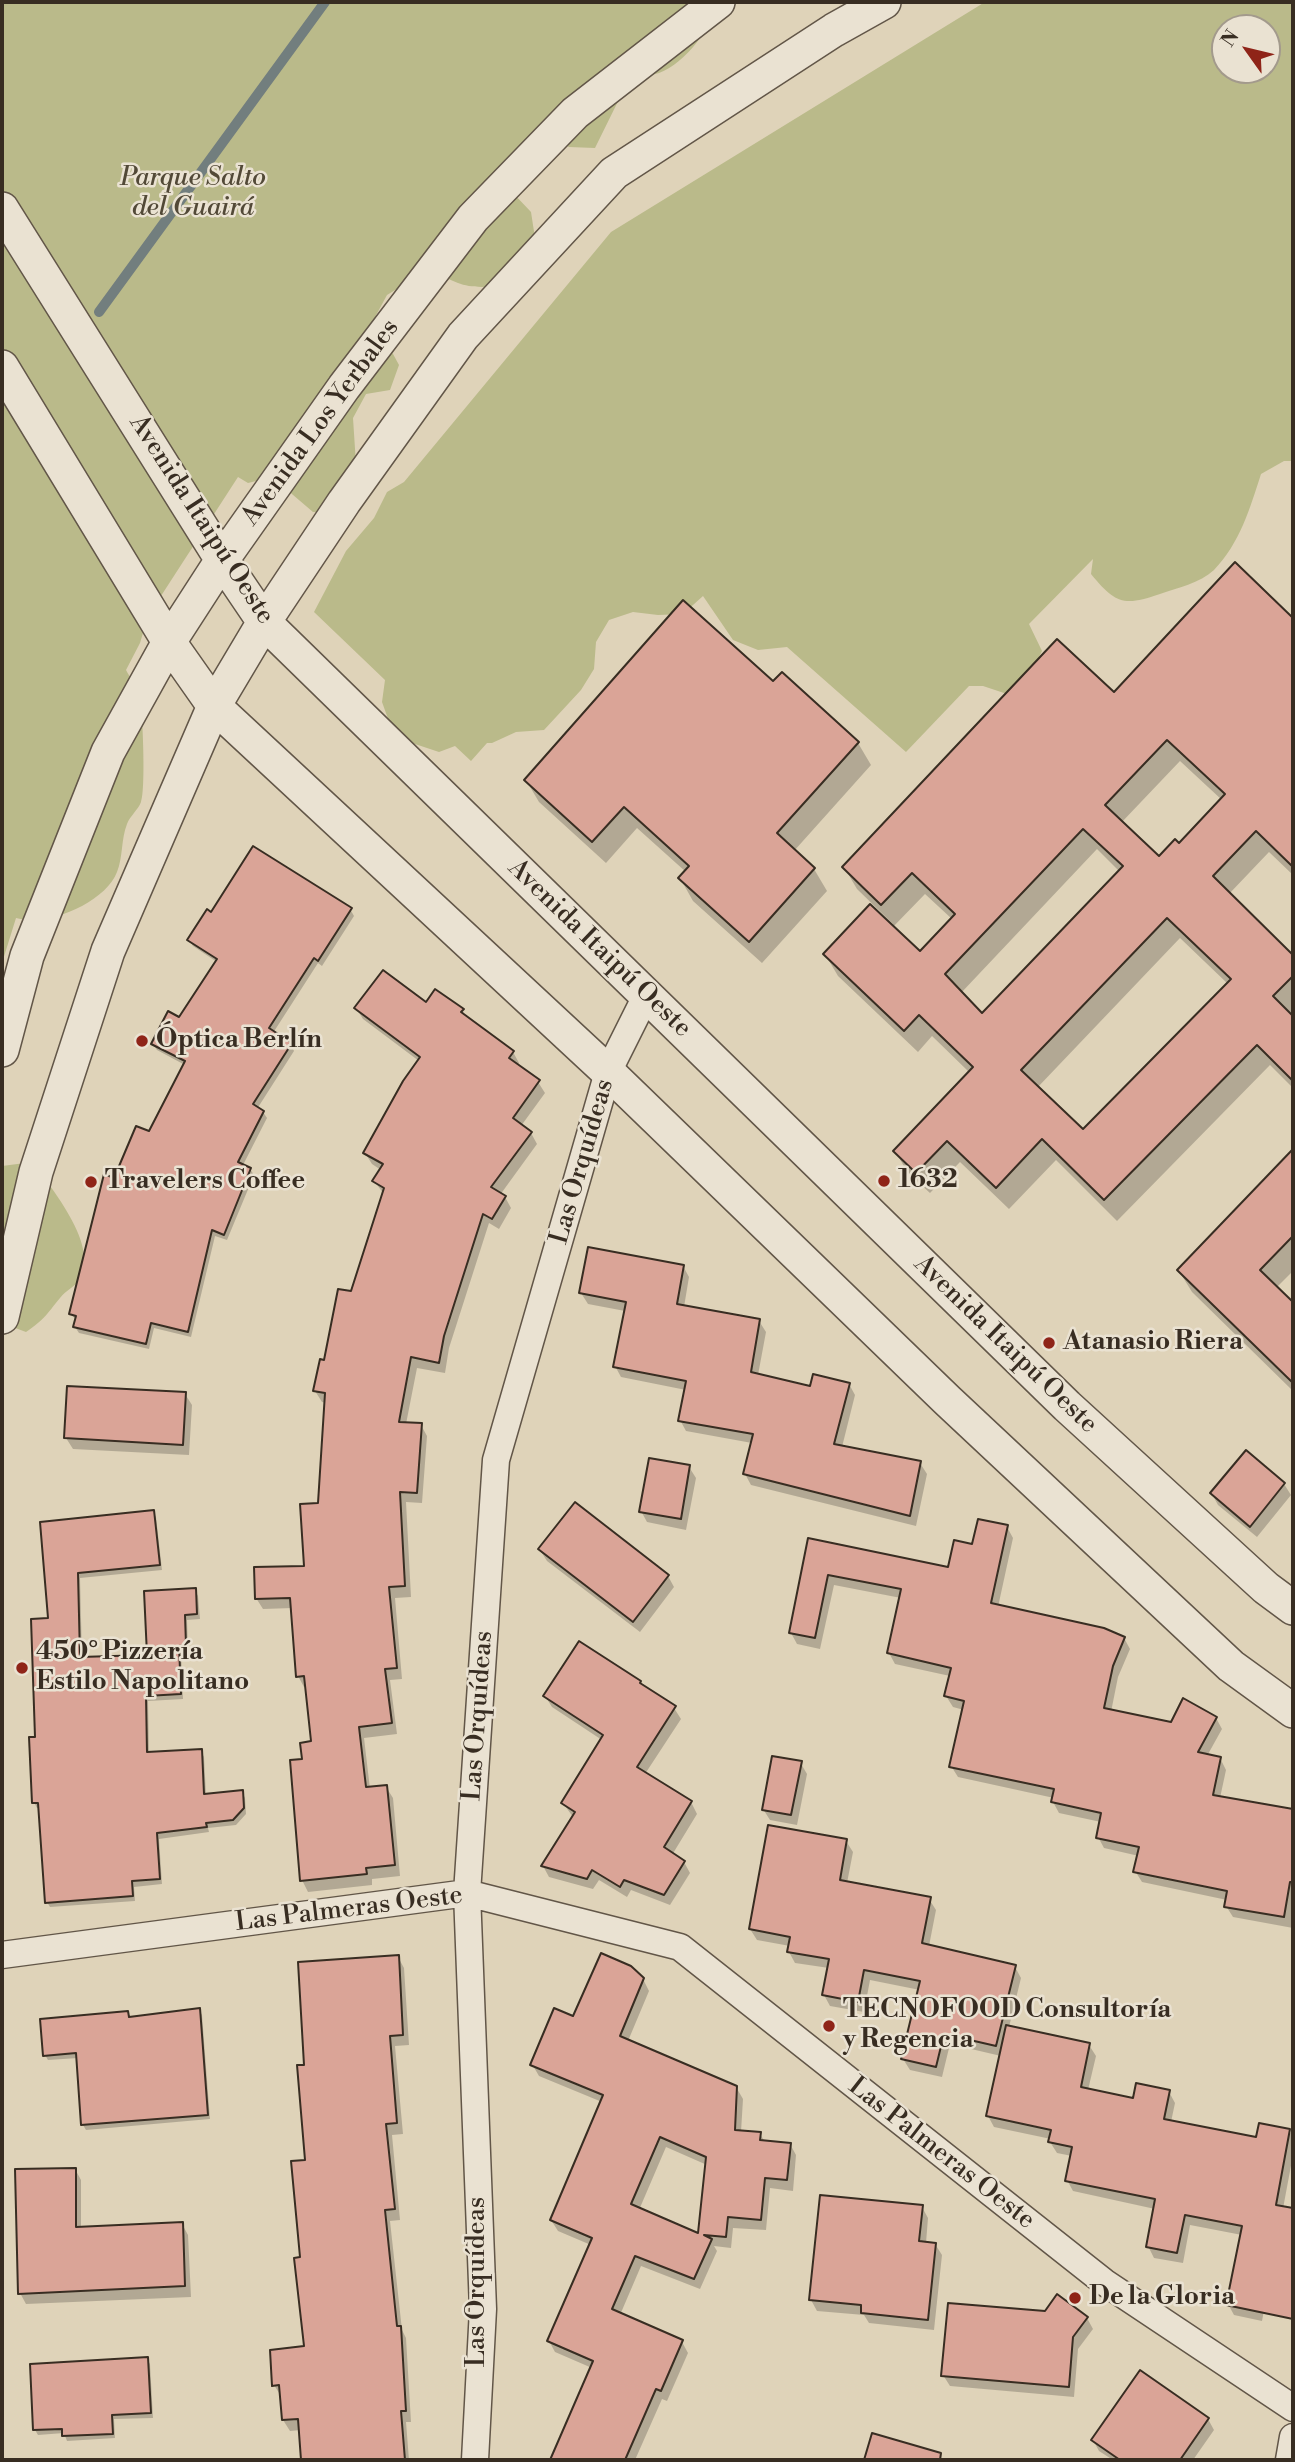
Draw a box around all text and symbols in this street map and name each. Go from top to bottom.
north arrow [1211,14,1281,84]
text: N [1216,25,1244,51]
park label: Parque Salto del Guairá [120,163,266,224]
street label: Avenida Los Yerbales [236,314,406,532]
street label: Avenida Itaipú Oeste [122,410,280,630]
street label: Avenida Itaipú Oeste [501,853,697,1045]
place label: Óptica Berlín [156,1025,322,1057]
marker: Óptica Berlín [134,1033,150,1049]
street label: Las Orquídeas [545,1076,621,1248]
place label: 1632 [898,1165,958,1197]
place label: Travelers Coffee [105,1166,305,1198]
marker: 1632 [876,1173,892,1189]
marker: Travelers Coffee [83,1174,99,1190]
street label: Avenida Itaipú Oeste [907,1249,1103,1441]
place label: Atanasio Riera [1063,1327,1243,1359]
marker: Atanasio Riera [1041,1335,1057,1351]
street label: Las Orquídeas [457,1630,501,1802]
place label: 450° Pizzería Estilo Napolitano [36,1637,249,1698]
marker: 450° Pizzería Estilo Napolitano [14,1660,30,1676]
street label: Las Palmeras Oeste [234,1881,464,1939]
place label: TECNOFOOD Consultoría y Regencia [843,1995,1171,2056]
marker: TECNOFOOD Consultoría y Regencia [821,2018,837,2034]
street label: Las Palmeras Oeste [841,2071,1041,2237]
street label: Las Orquídeas [462,2197,494,2367]
place label: De la Gloria [1089,2282,1235,2314]
marker: De la Gloria [1067,2290,1083,2306]

